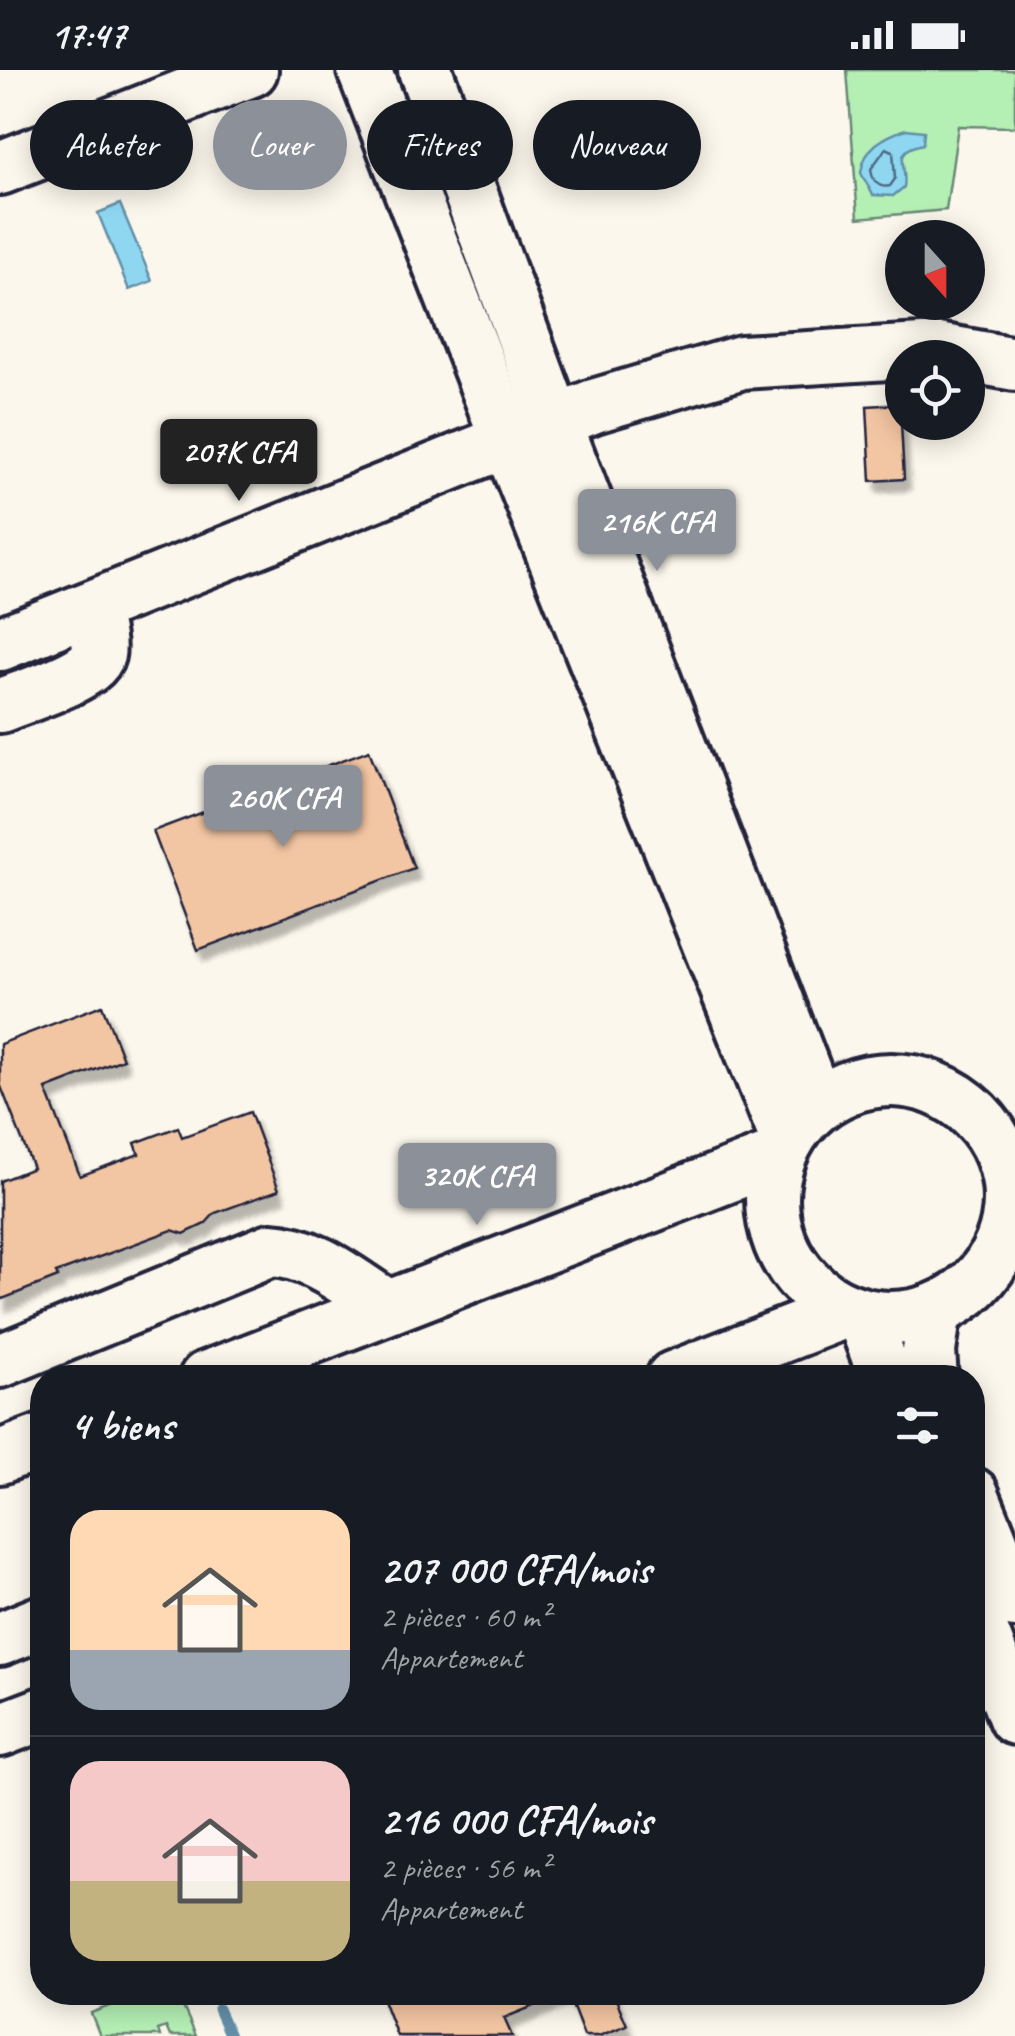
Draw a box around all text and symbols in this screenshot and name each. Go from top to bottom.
text: 17:47 [50,12,126,59]
chip: Acheter [30,100,193,190]
chip: Louer [213,100,347,190]
chip: Filtres [367,100,513,190]
chip: Nouveau [533,100,701,190]
north arrow [885,220,985,320]
map controls [885,220,985,440]
button: locate [885,340,985,440]
pin: 207K CFA [136,419,342,504]
text: 207K CFA [182,431,296,472]
pin: 216K CFA [554,489,760,574]
text: 216K CFA [600,501,714,542]
pin: 260K CFA [180,765,386,850]
text: 260K CFA [226,777,340,818]
pin: 320K CFA [374,1143,580,1228]
text: 320K CFA [420,1155,534,1196]
icon: filters [890,1398,945,1453]
text: 4 biens [70,1399,174,1452]
text: 207 000 CFA/mois [380,1543,651,1596]
icon: home [150,1550,270,1670]
text: 2 pièces · 60 m² [380,1596,549,1637]
text: Appartement [380,1637,522,1678]
text: 216 000 CFA/mois [380,1794,652,1847]
icon: home [150,1801,270,1921]
text: 2 pièces · 56 m² [380,1847,549,1888]
text: Appartement [380,1888,522,1929]

